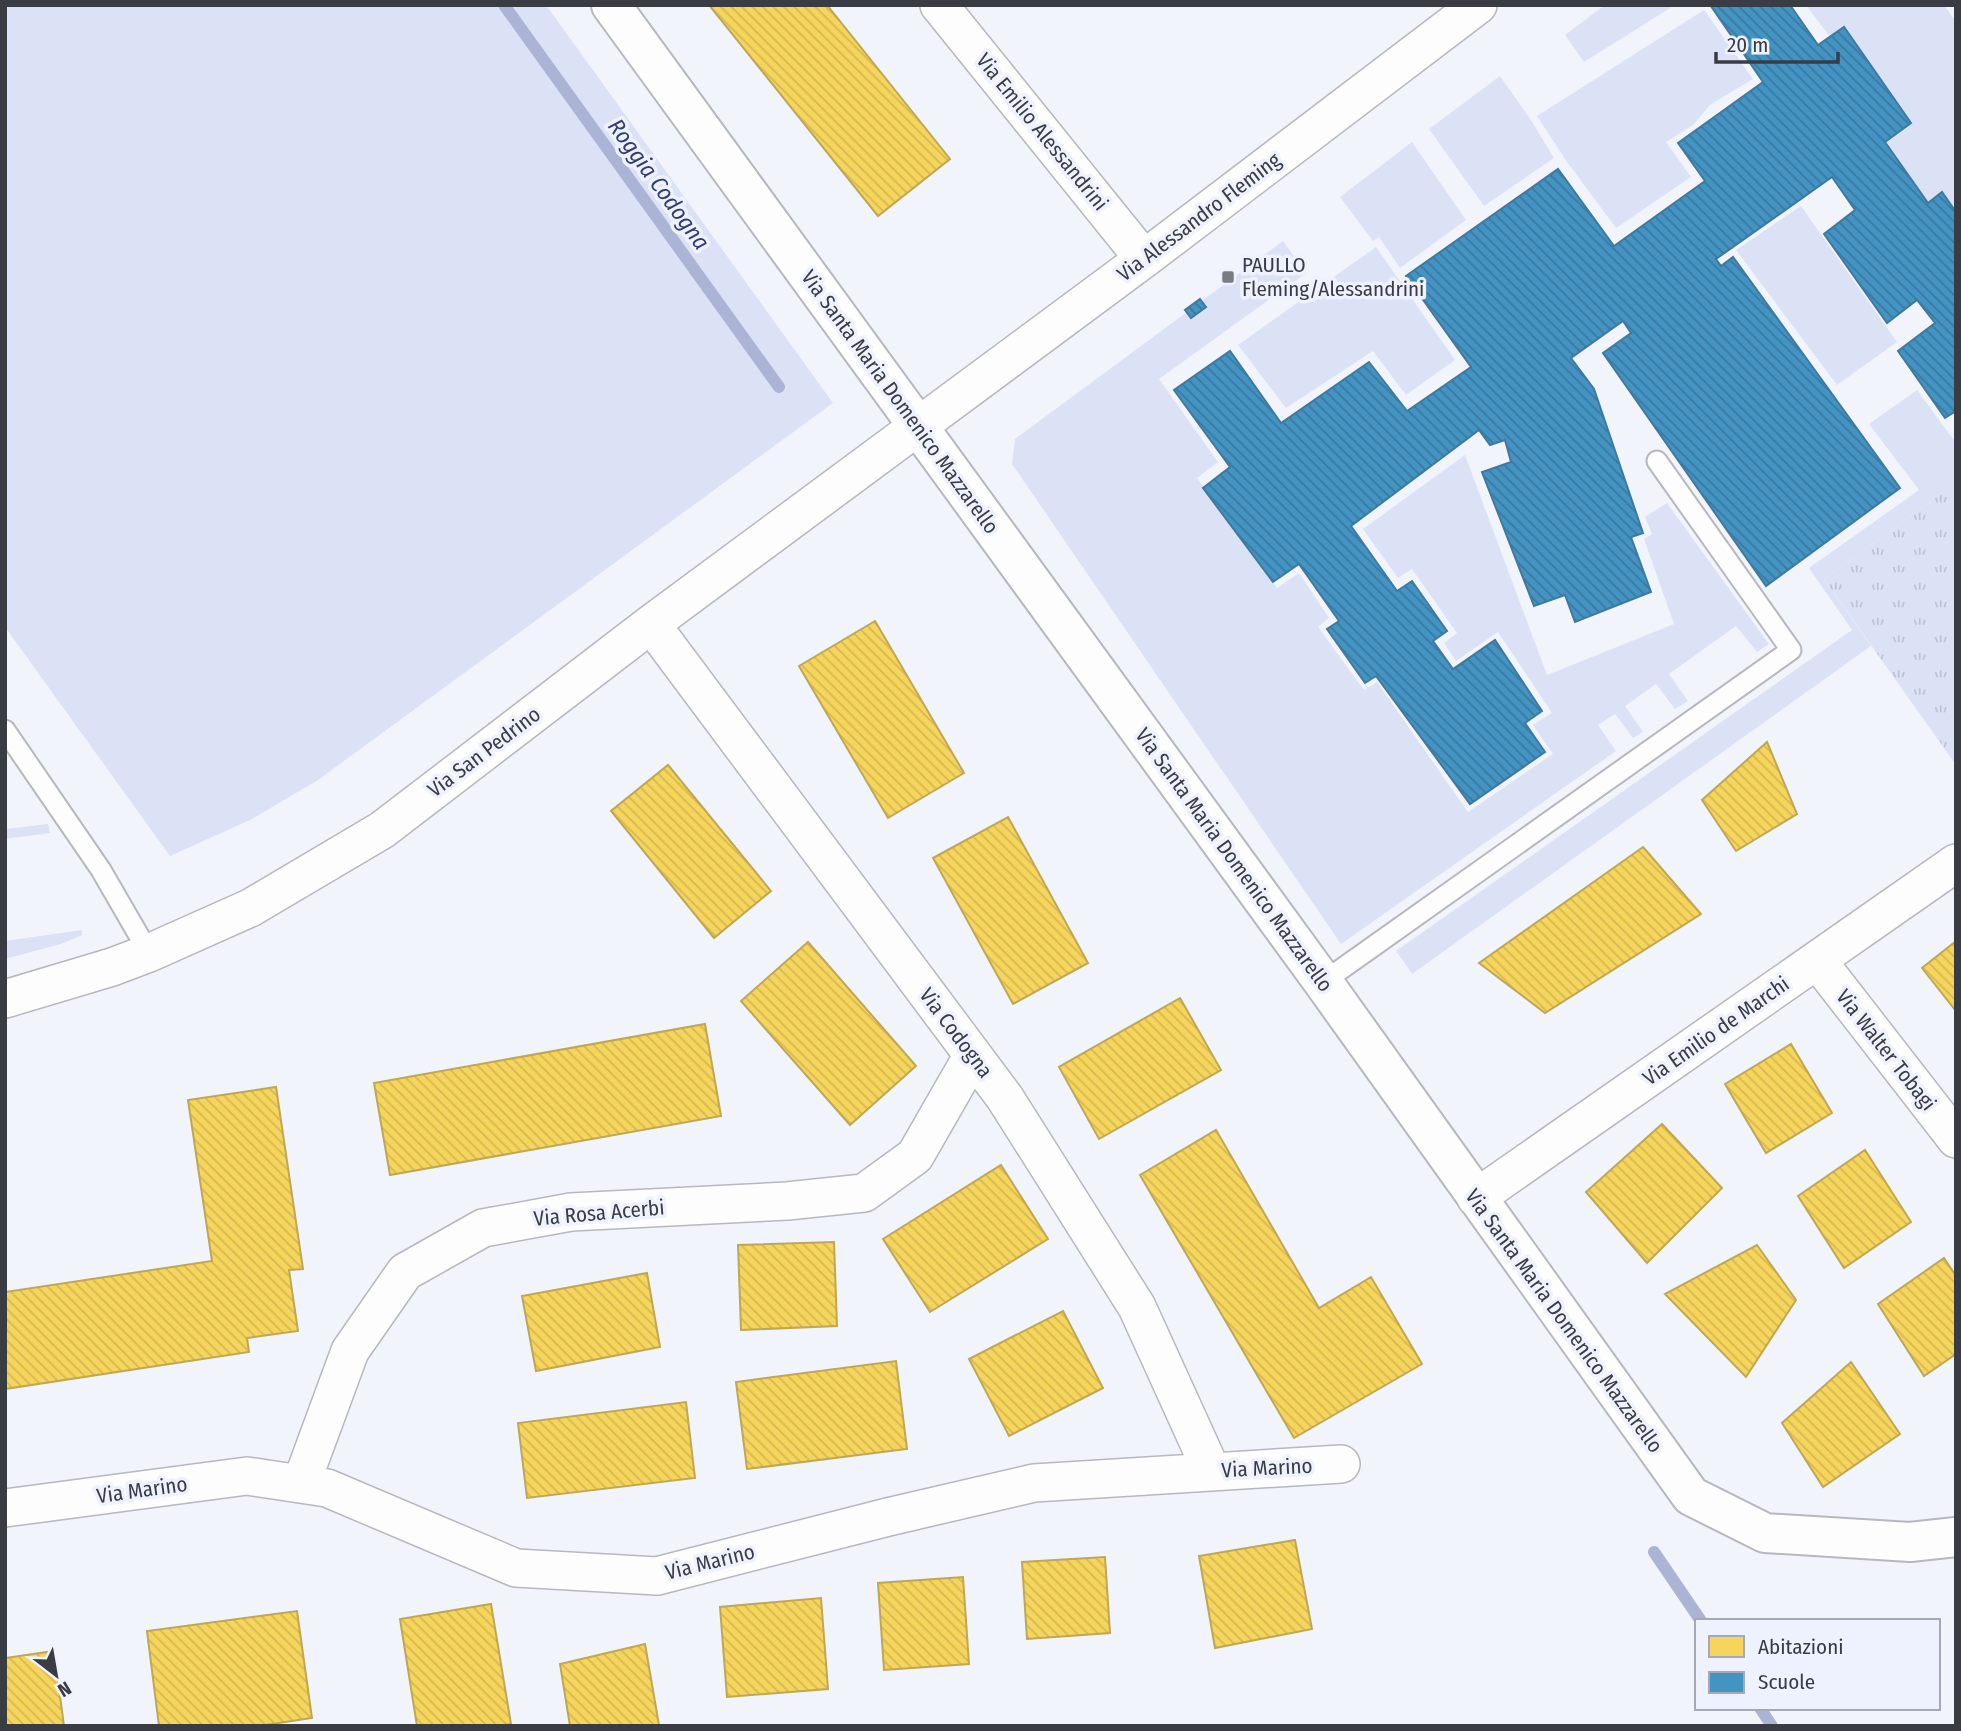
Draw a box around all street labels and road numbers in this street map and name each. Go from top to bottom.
street label: Via Emilio Alessandrini [970,48,1114,216]
street label: Via Alessandro Fleming [1112,147,1286,287]
street label: Via Santa Maria Domenico Mazzarello [796,265,1004,539]
street label: Via San Pedrino [422,701,546,803]
street label: Via Santa Maria Domenico Mazzarello [1130,723,1338,997]
street label: Via Emilio de Marchi [1638,971,1794,1091]
street label: Via Codogna [914,983,998,1083]
street label: Via Walter Tobagi [1831,984,1941,1116]
street label: Via Santa Maria Domenico Mazzarello [1460,1184,1668,1458]
street label: Via Rosa Acerbi [532,1194,666,1232]
street label: Via Marino [1221,1453,1313,1483]
street label: Via Marino [95,1471,189,1509]
street label: Via Marino [663,1538,757,1586]

